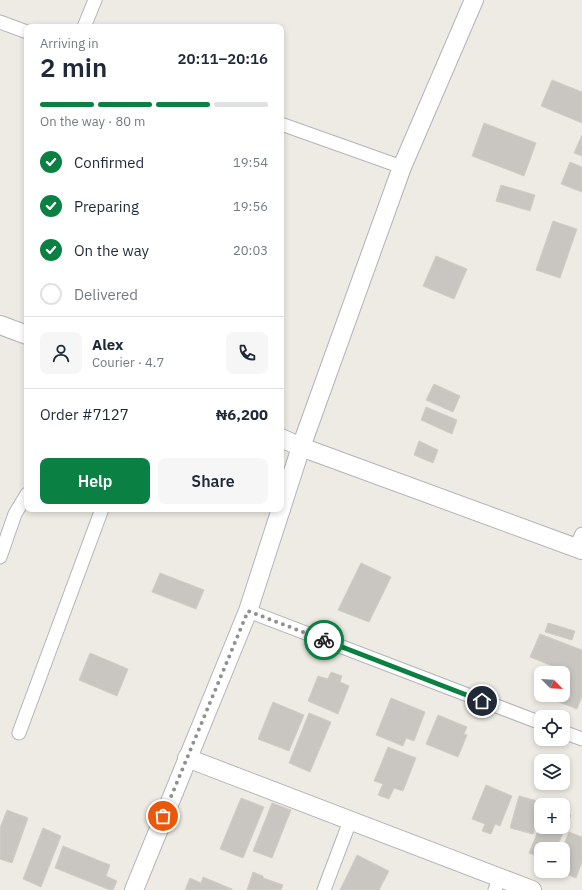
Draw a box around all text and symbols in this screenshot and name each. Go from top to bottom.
text: Arriving in [40,35,99,52]
text: 20:11–20:16 [178,49,268,68]
text: 2 min [40,50,107,84]
text: On the way · 80 m [40,113,145,130]
icon: check [40,151,62,173]
text: Confirmed [74,153,144,172]
text: 19:54 [233,154,268,171]
icon: check [40,195,62,217]
text: Preparing [74,197,139,216]
text: 19:56 [233,198,268,215]
icon: check [40,239,62,261]
text: On the way [74,241,149,260]
text: 20:03 [233,242,268,259]
text: Delivered [74,285,138,304]
button: person [40,332,82,374]
button: phone [226,332,268,374]
text: Alex [92,335,123,354]
text: Courier · 4.7 [92,354,164,371]
text: Order #7127 [40,405,129,424]
text: ₦6,200 [216,405,268,424]
button: Help [40,458,150,504]
button: Share [158,458,268,504]
courier [304,620,344,660]
icon: bike [313,629,335,651]
north arrow [534,666,570,702]
map controls [534,666,570,878]
pin [465,684,499,718]
icon: home [471,690,493,712]
button: locate [534,710,570,746]
button: layers [534,754,570,790]
button: + [534,798,570,834]
pin [146,799,180,833]
icon: bag [152,805,174,827]
button: − [534,842,570,878]

